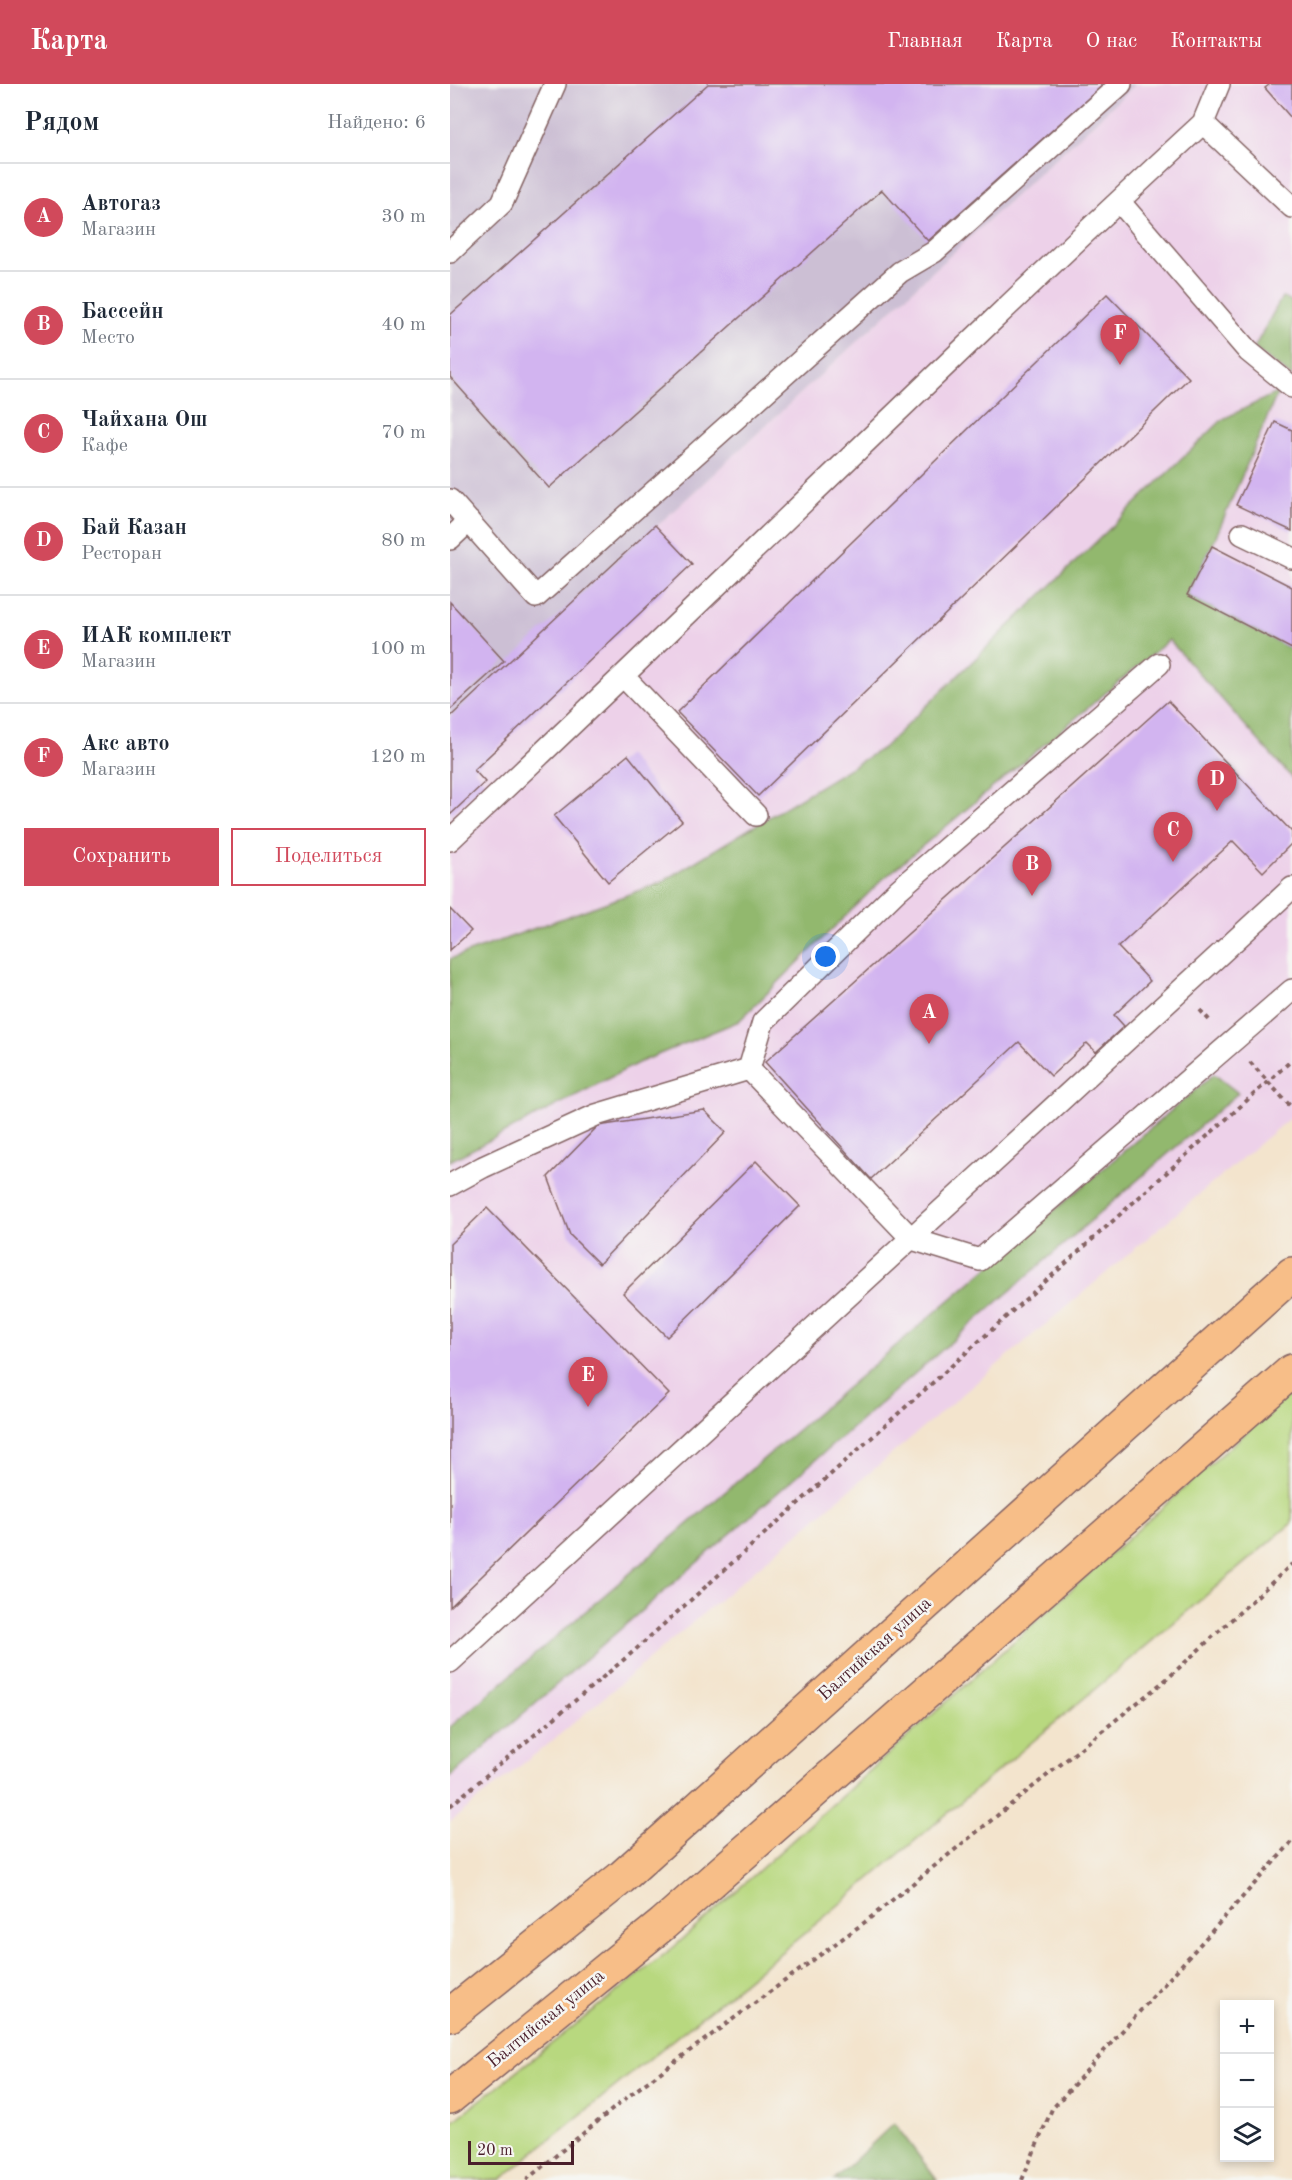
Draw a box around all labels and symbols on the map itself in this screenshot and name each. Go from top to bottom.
pin: F [1100,316,1140,365]
pin: D [1198,762,1236,811]
pin: C [1154,812,1192,862]
pin: B [1012,846,1052,896]
your location [811,942,840,971]
pin: A [910,994,948,1044]
pin: E [568,1358,608,1407]
street label: Балтийская улица [815,1594,935,1704]
street label: Балтийская улица [484,1966,608,2072]
scale bar [468,2138,574,2166]

